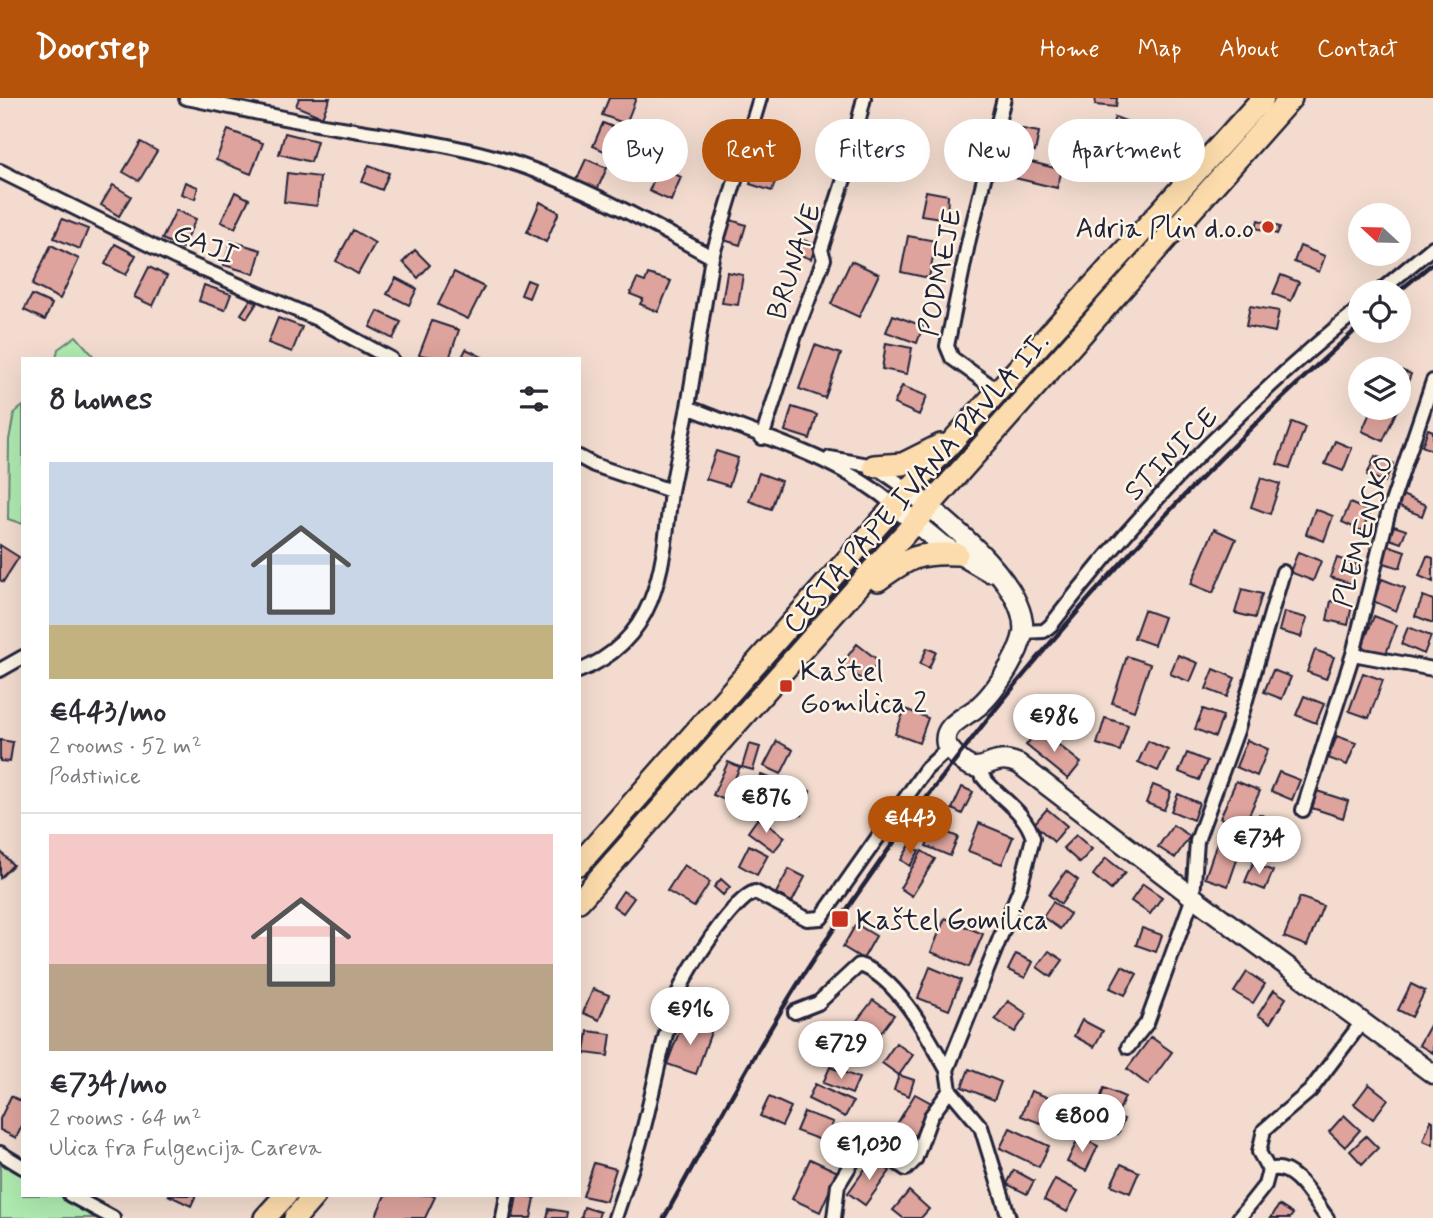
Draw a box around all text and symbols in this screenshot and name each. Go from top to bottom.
text: Doorstep [35,27,150,71]
text: Home [1040,34,1100,65]
text: Map [1138,34,1182,65]
text: About [1220,34,1279,65]
text: Contact [1317,34,1398,65]
chip: Buy [602,119,688,182]
chip: Rent [702,119,801,182]
chip: Filters [815,119,930,182]
chip: New [944,119,1034,182]
chip: Apartment [1048,119,1205,182]
street label: BRUNAVE [759,199,831,324]
north arrow [1348,203,1410,266]
map controls [1348,203,1411,420]
street label: PODMEJE [911,206,972,339]
place label: Adria Plin d.o.o [1075,211,1254,248]
street label: GAJI [167,215,243,276]
marker: Adria Plin d.o.o [1260,219,1276,235]
button: locate [1348,280,1411,343]
street label: CESTA PAPE IVANA PAVLA II. [776,325,1058,642]
button: layers [1348,357,1411,420]
text: 8 homes [49,380,152,419]
icon: filters [515,380,553,418]
street label: STINICE [1117,400,1227,510]
street label: PLEMENSKO [1325,451,1404,612]
icon: home [238,507,364,633]
place label: Kaštel Gomilica 2 [800,654,927,723]
marker: Kaštel Gomilica 2 [778,678,794,694]
text: €443/mo [49,693,166,732]
pin: €986 [1013,694,1095,754]
text: €986 [1029,702,1079,732]
text: 2 rooms · 52 m² [49,732,202,762]
text: Podstinice [49,762,141,792]
pin: €876 [725,776,807,835]
text: €876 [741,783,791,813]
pin: €443 [869,796,951,856]
text: €443 [884,804,936,834]
pin: €734 [1218,816,1300,876]
text: €734 [1233,824,1285,854]
icon: home [238,879,364,1005]
place label: Kaštel Gomilica [856,903,1048,940]
marker: Kaštel Gomilica [830,909,850,929]
pin: €916 [649,988,731,1047]
text: €916 [666,995,714,1025]
pin: €729 [800,1021,882,1081]
text: €729 [814,1029,868,1059]
text: €734/mo [49,1065,167,1104]
pin: €800 [1041,1094,1123,1154]
text: €800 [1054,1102,1110,1132]
text: 2 rooms · 64 m² [49,1104,201,1134]
pin: €1,030 [812,1122,926,1182]
text: €1,030 [836,1130,902,1160]
text: Ulica fra Fulgencija Careva [49,1134,322,1164]

